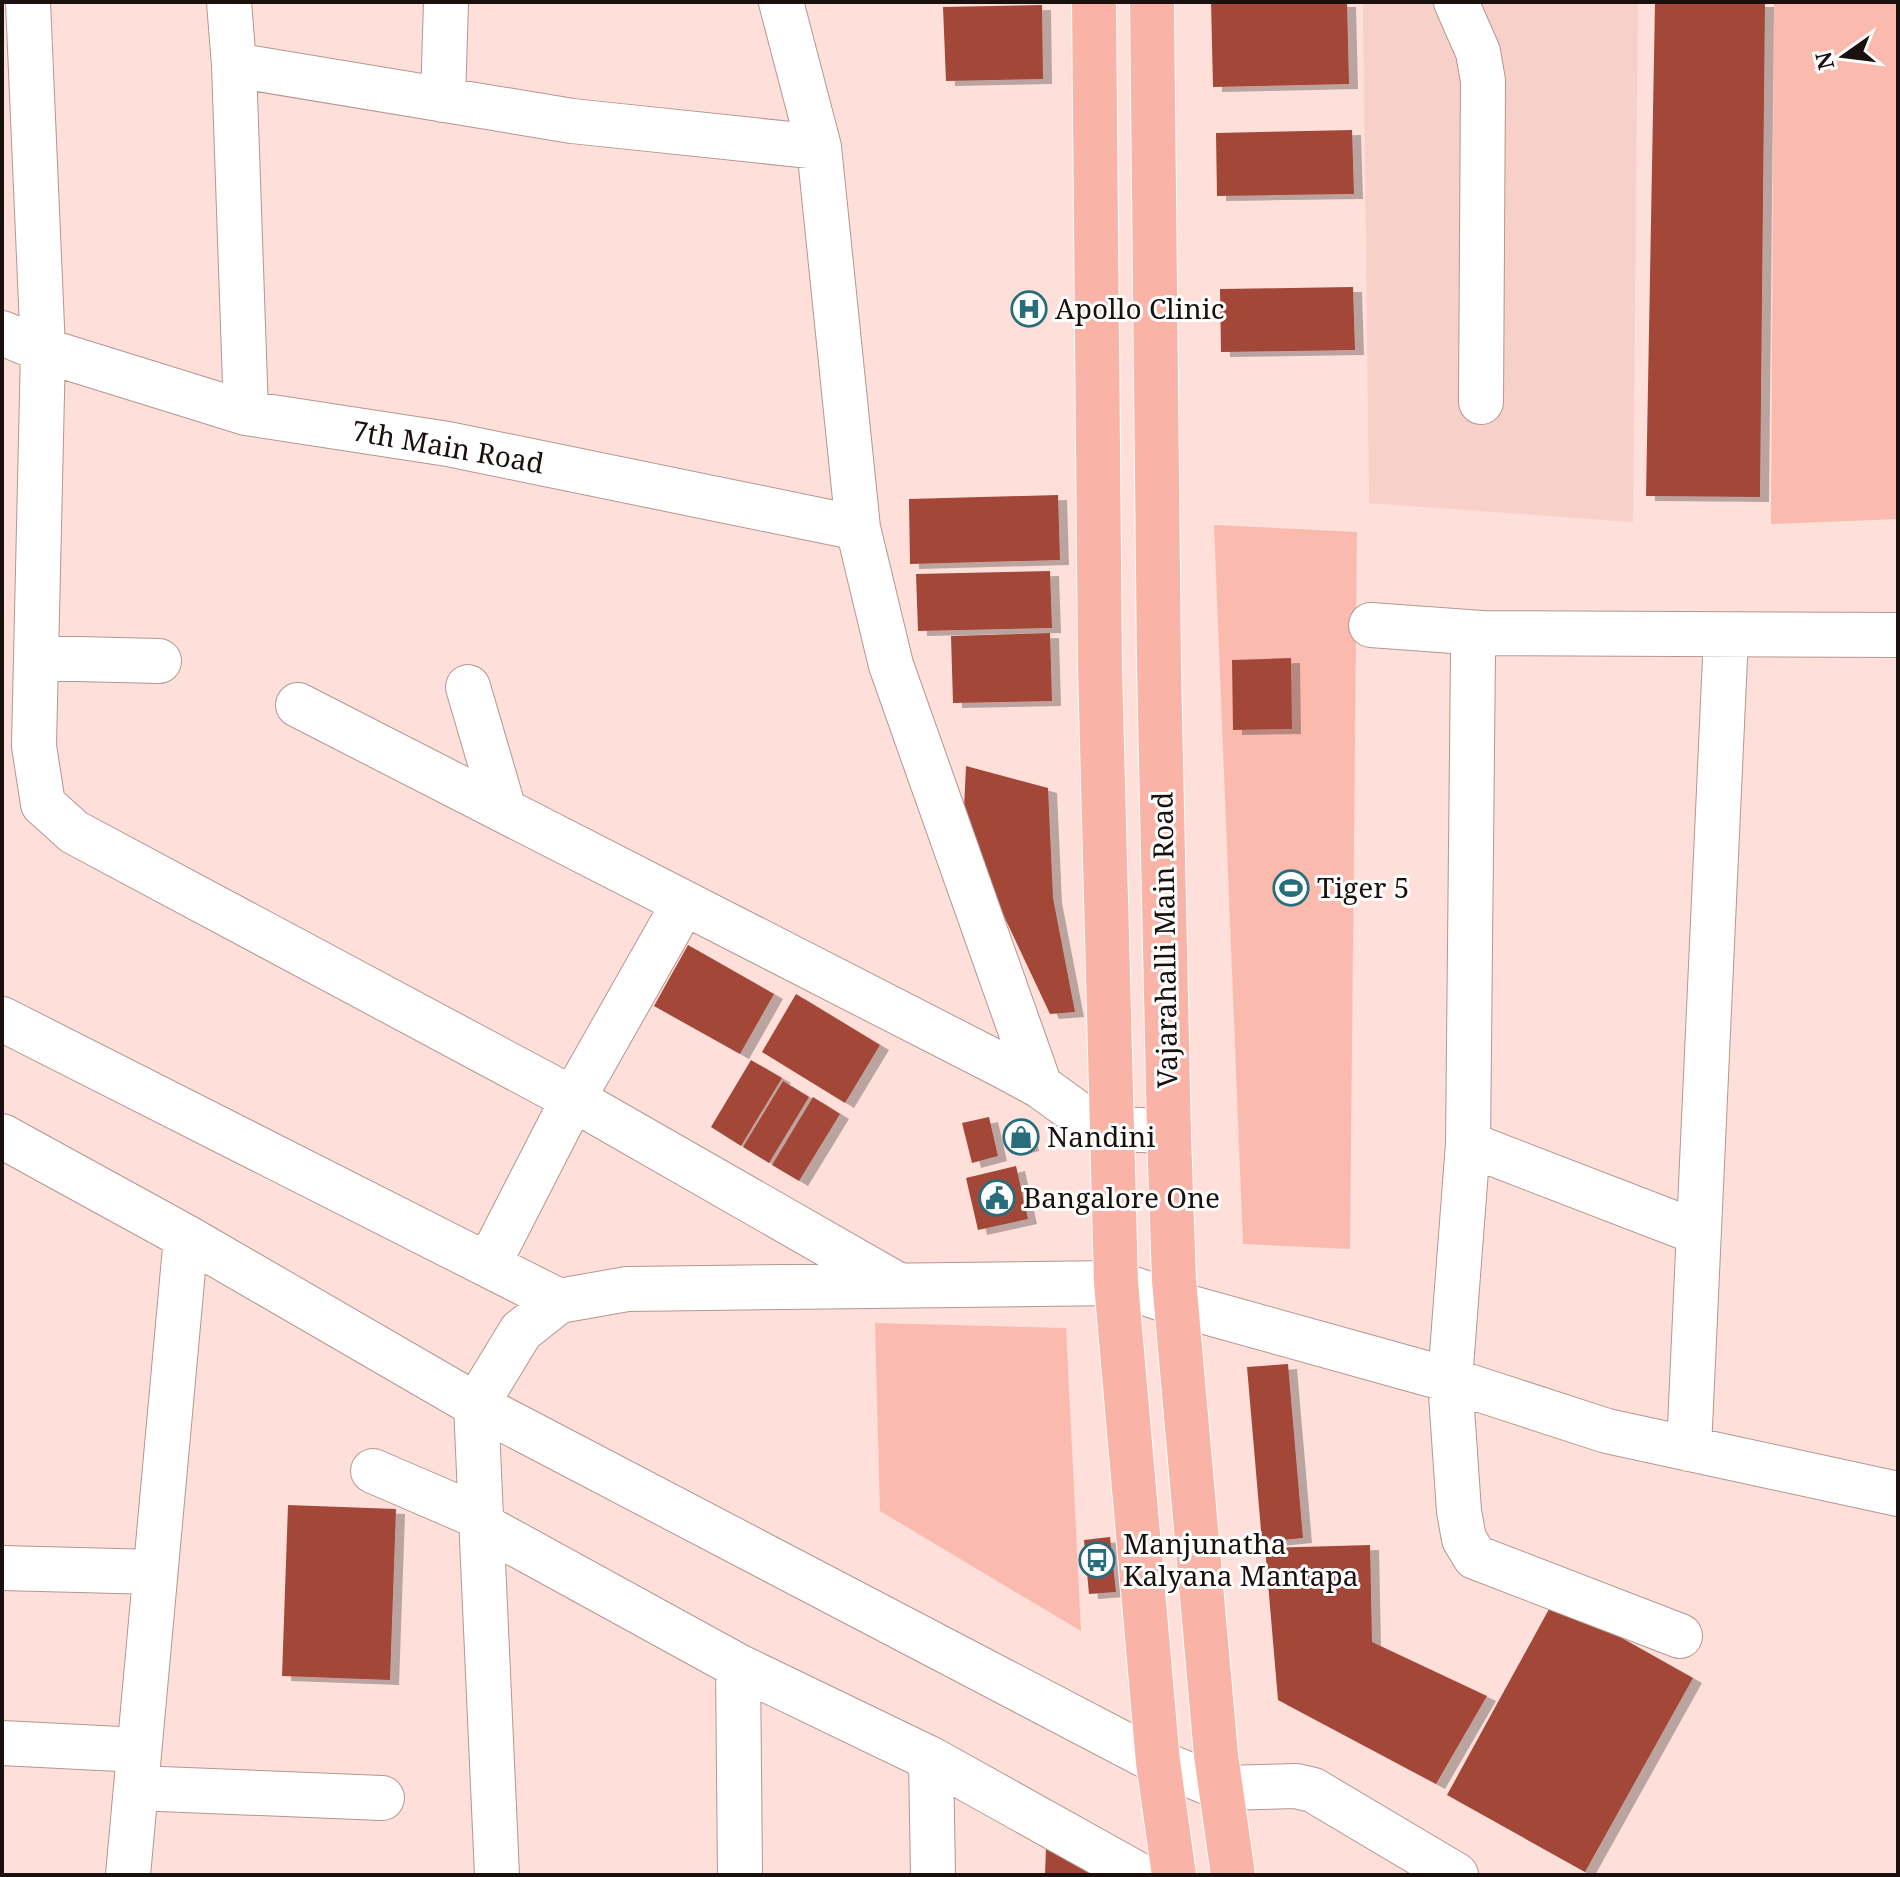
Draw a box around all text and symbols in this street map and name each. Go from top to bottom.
north arrow [1804,16,1884,96]
text: N [1807,49,1840,73]
place label: Apollo Clinic [1055,289,1225,327]
hospital icon: Apollo Clinic [1010,290,1048,328]
street label: 7th Main Road [349,410,547,482]
street label: Vajarahalli Main Road [1142,791,1186,1089]
place label: Tiger 5 [1317,868,1409,906]
sports icon: Tiger 5 [1272,869,1310,907]
place label: Nandini [1047,1117,1155,1155]
shop icon: Nandini [1002,1118,1040,1156]
place label: Bangalore One [1023,1178,1220,1216]
public building icon: Bangalore One [978,1179,1016,1217]
place label: Manjunatha Kalyana Mantapa [1123,1524,1358,1594]
bus stop icon: Manjunatha Kalyana Mantapa [1078,1541,1116,1579]

